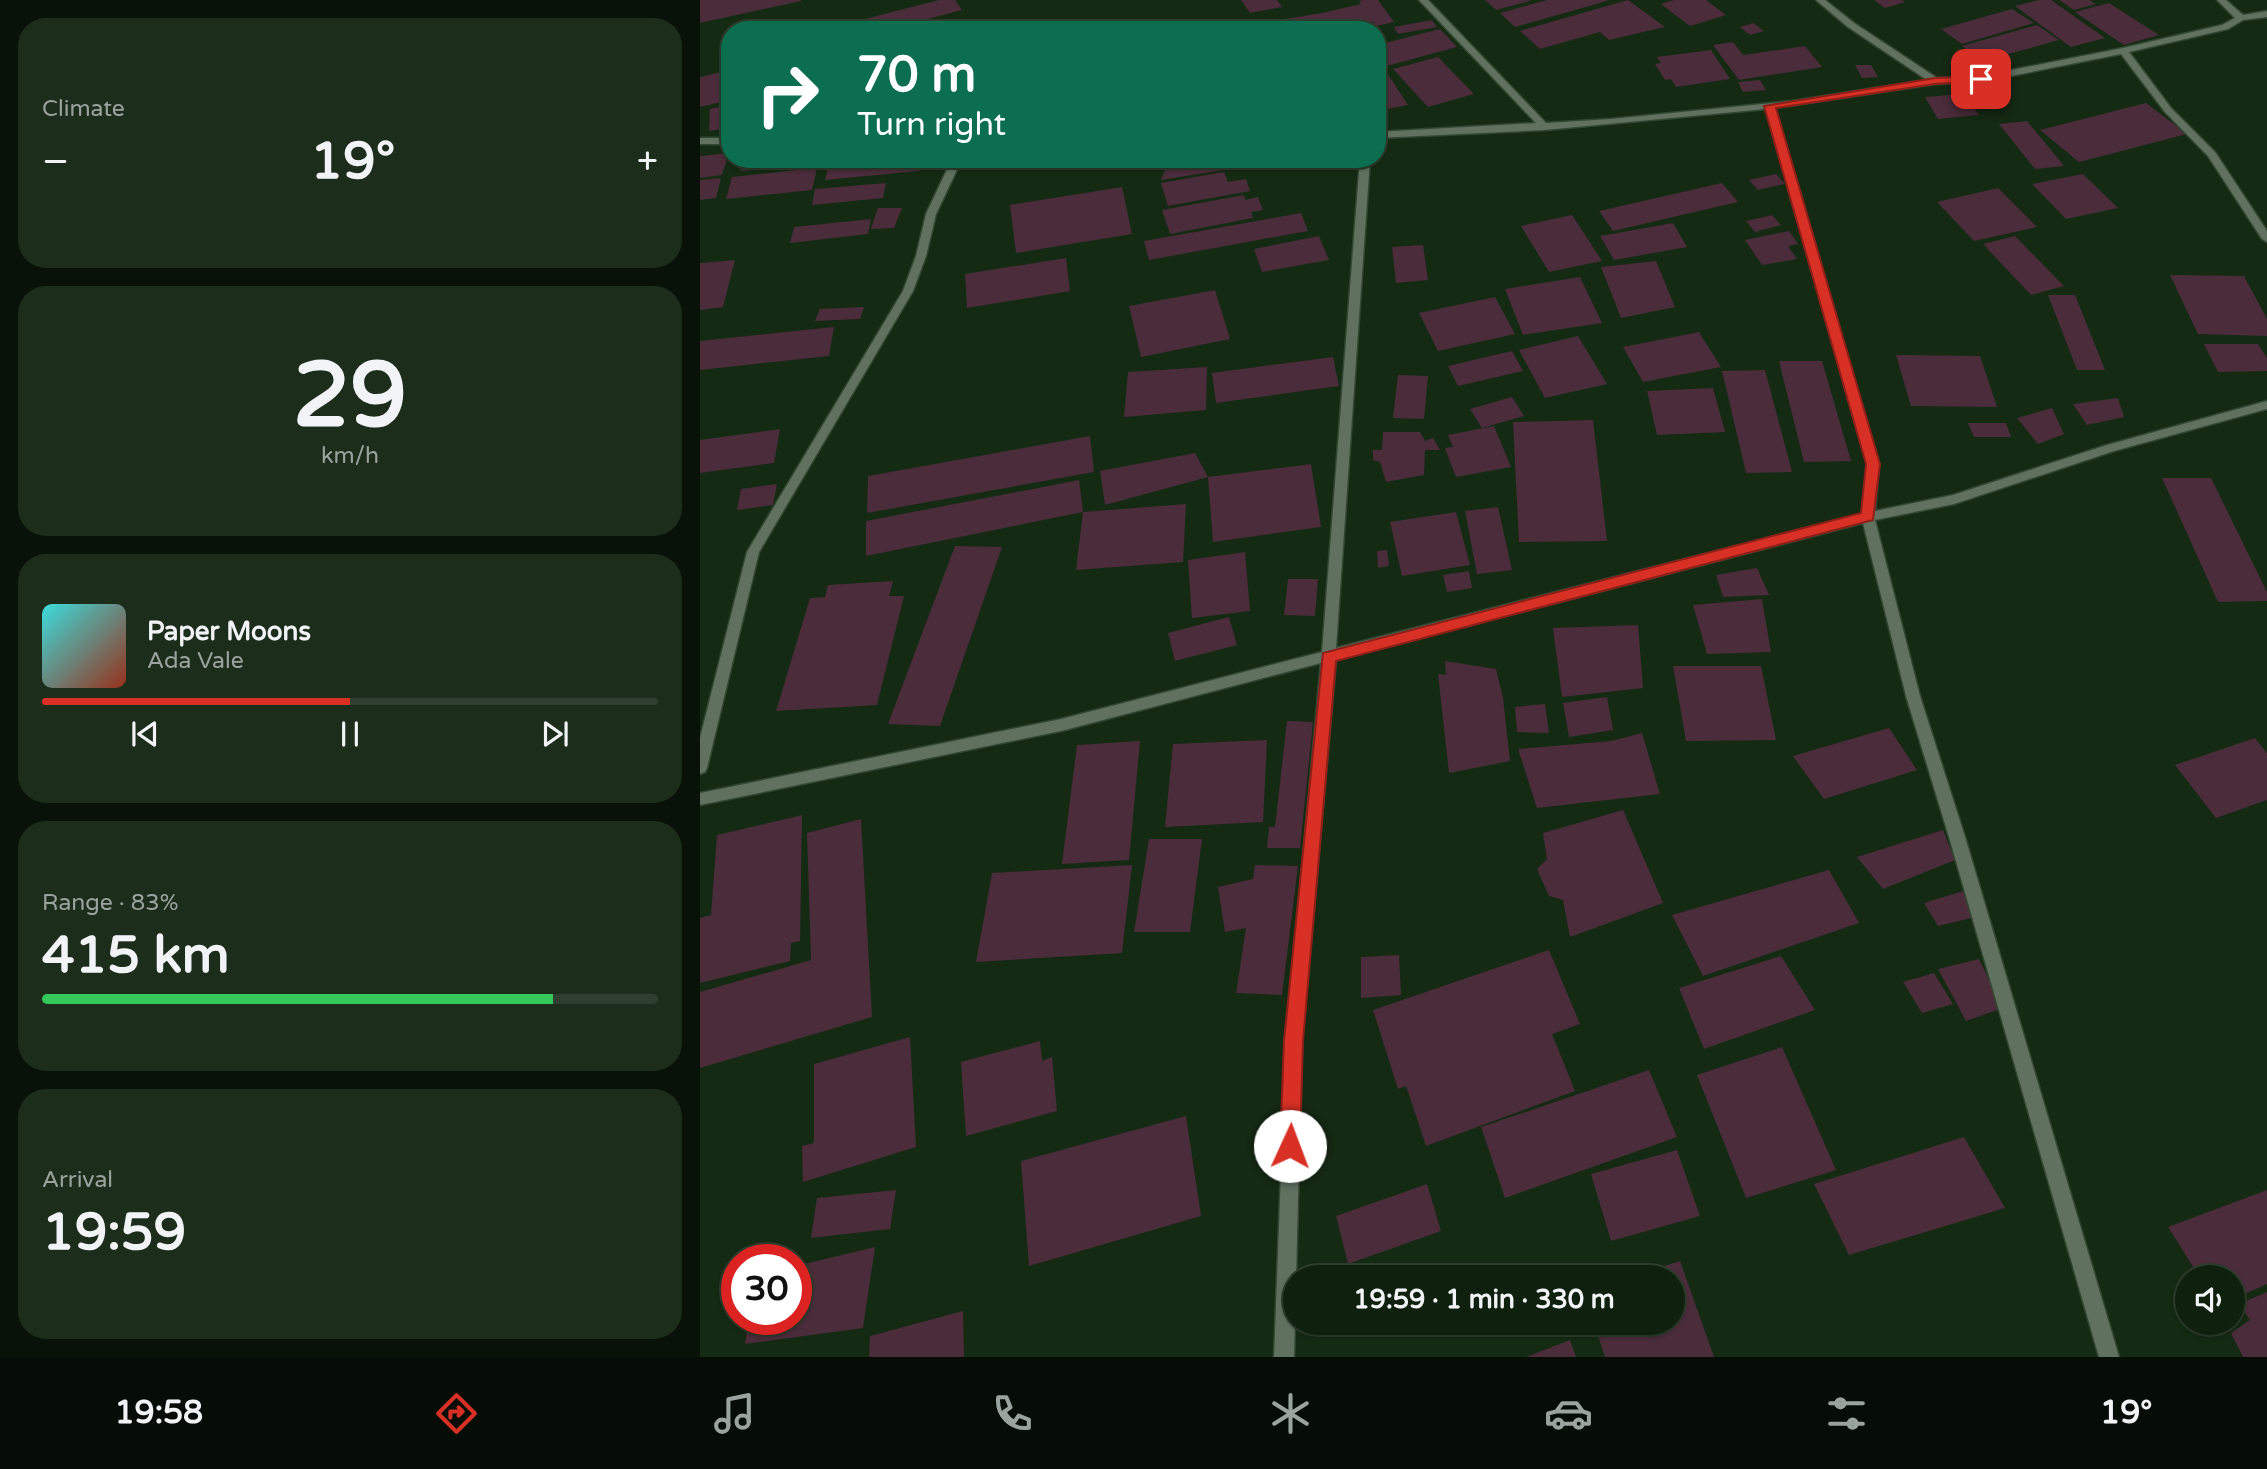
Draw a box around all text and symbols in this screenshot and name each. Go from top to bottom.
text: 70 m [857,46,976,105]
icon: right [742,49,833,140]
pin [1951,49,2011,109]
icon: arrive [1962,60,2000,98]
text: Climate [42,95,125,123]
text: Turn right [857,106,1006,144]
text: 19° [310,130,395,193]
text: − [42,139,69,185]
text: + [637,139,658,185]
text: 29 [293,341,407,451]
text: km/h [321,442,379,470]
text: Paper Moons [147,616,311,647]
text: Ada Vale [147,647,244,675]
icon: previous [126,715,164,753]
icon: pause [331,715,369,753]
icon: next [536,715,574,753]
text: Range · 83% [42,889,178,917]
text: 415 km [42,924,230,987]
position arrow [1253,1109,1327,1183]
text: Arrival [42,1166,113,1194]
text: 19:59 [42,1201,186,1264]
speed limit sign: 30 [721,1244,812,1335]
map controls [2175,1265,2245,1335]
button: sound [2175,1265,2245,1335]
text: 19:59 · 1 min · 330 m [1353,1284,1615,1315]
icon: directions [432,1389,481,1438]
icon: music [710,1389,759,1438]
icon: phone [988,1389,1037,1438]
icon: climate [1266,1389,1315,1438]
icon: car [1544,1389,1593,1438]
icon: filters [1822,1389,1871,1438]
text: 19:58 [114,1394,203,1432]
text: 19° [2100,1394,2152,1432]

